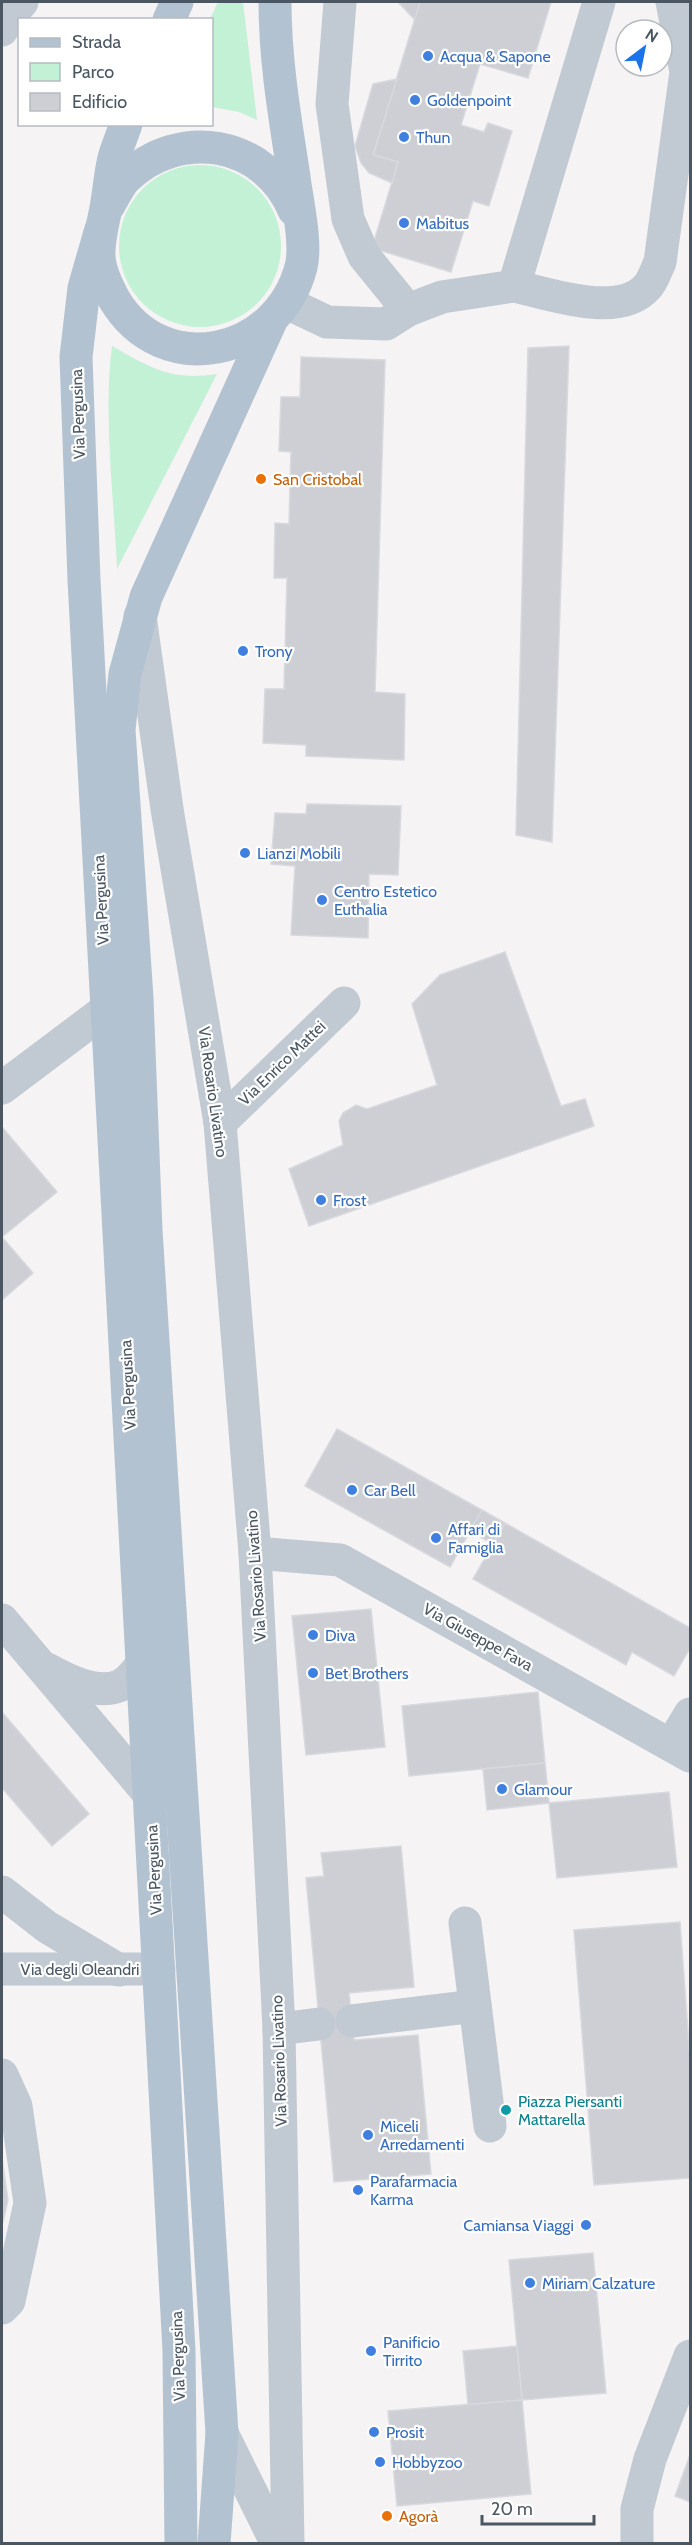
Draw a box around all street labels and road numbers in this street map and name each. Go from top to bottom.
street label: Via Pergusina [67,368,89,459]
street label: Via Pergusina [89,854,113,946]
street label: Via Enrico Mattei [235,1017,329,1109]
street label: Via Rosario Livatino [194,1025,232,1159]
street label: Via Pergusina [116,1339,140,1431]
street label: Via Rosario Livatino [242,1509,270,1642]
street label: Via Giuseppe Fava [420,1599,536,1675]
street label: Via Pergusina [142,1824,166,1916]
street label: Via degli Oleandri [20,1960,140,1979]
street label: Via Rosario Livatino [267,1995,291,2127]
street label: Via Pergusina [167,2310,189,2401]

